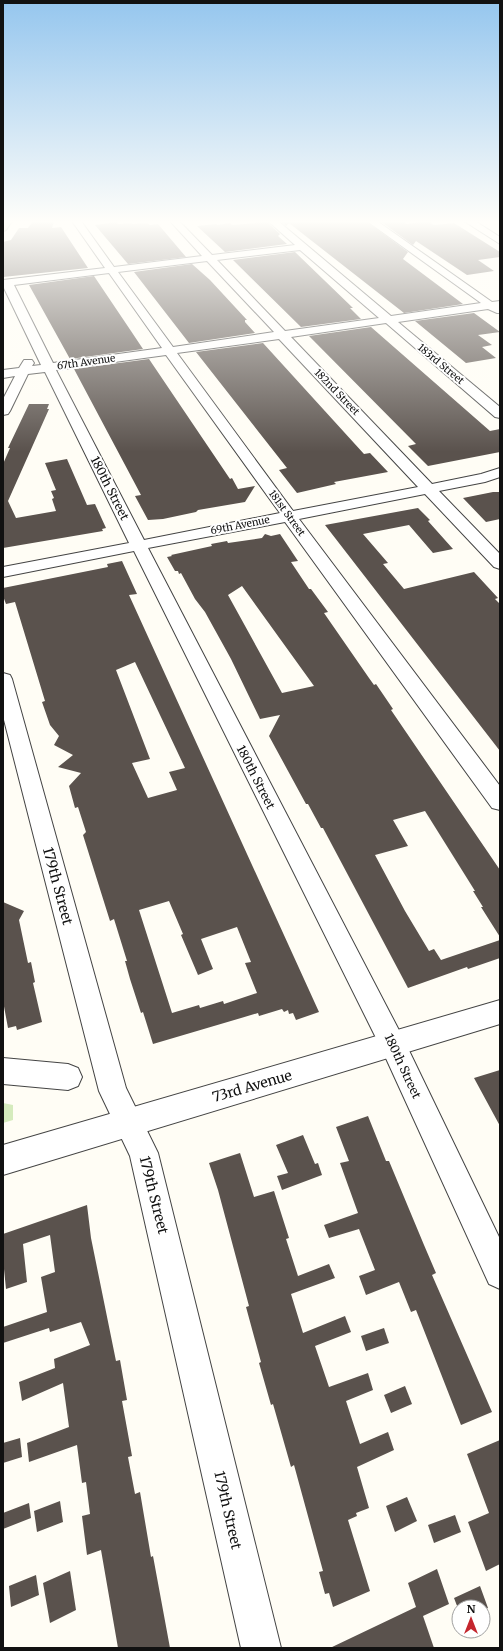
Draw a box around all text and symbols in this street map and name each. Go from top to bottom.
street label: 183rd Street [415,341,467,387]
street label: 67th Avenue [56,351,116,373]
street label: 182nd Street [312,366,362,418]
street label: 180th Street [88,454,133,523]
street label: 181st Street [266,487,308,539]
street label: 69th Avenue [209,513,271,537]
street label: 180th Street [234,743,279,812]
street label: 179th Street [39,845,77,927]
street label: 180th Street [381,1031,425,1101]
street label: 73rd Avenue [210,1066,294,1106]
street label: 179th Street [136,1154,173,1236]
street label: 179th Street [210,1469,246,1551]
north arrow [451,1599,491,1639]
text: N [467,1602,476,1616]

